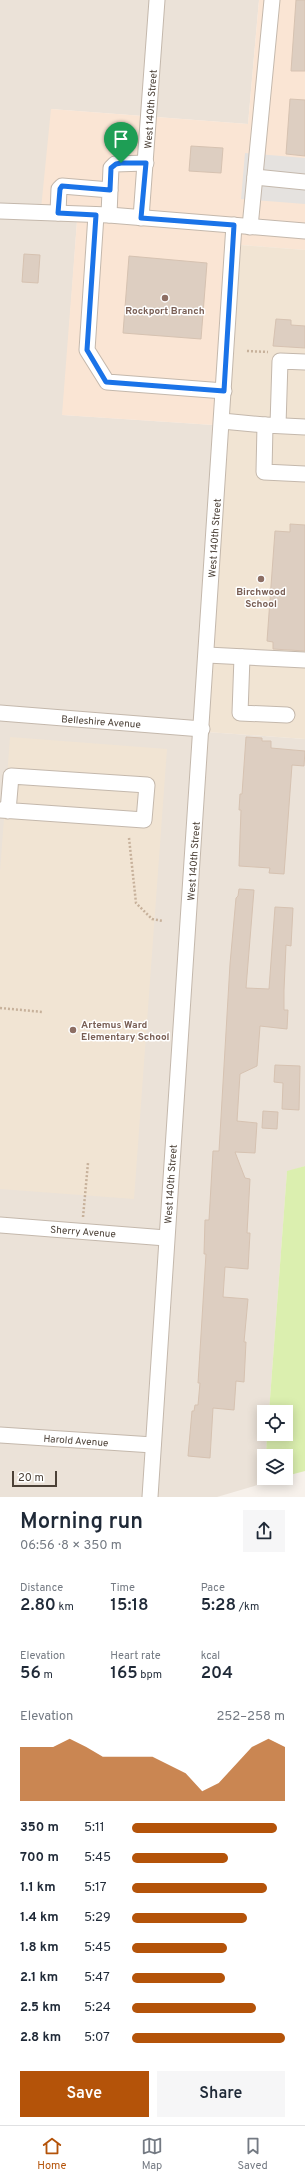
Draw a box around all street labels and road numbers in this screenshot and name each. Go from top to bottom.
street label: West 140th Street [142,69,161,149]
street label: West 140th Street [206,498,225,578]
street label: Belleshire Avenue [61,713,141,732]
street label: West 140th Street [185,821,204,901]
street label: West 140th Street [162,1144,181,1224]
street label: Sherry Avenue [50,1224,116,1241]
street label: Harold Avenue [43,1433,109,1450]

